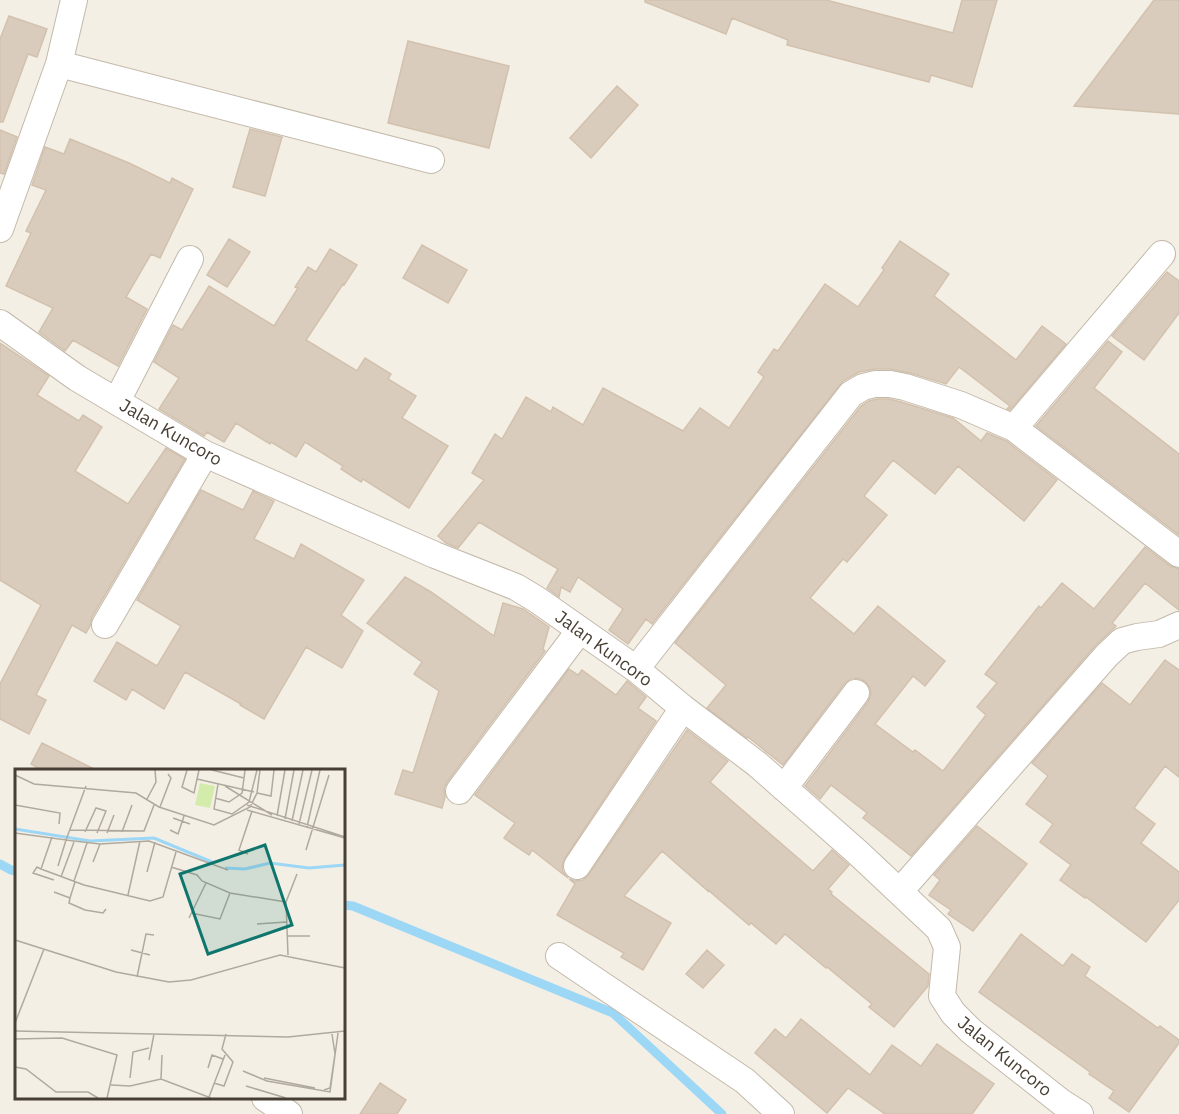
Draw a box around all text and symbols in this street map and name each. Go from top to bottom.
street label: Jalan Kuncoro [115,393,227,471]
street label: Jalan Kuncoro [551,605,657,691]
inset map [15,769,345,1099]
street label: Jalan Kuncoro [953,1011,1057,1101]

